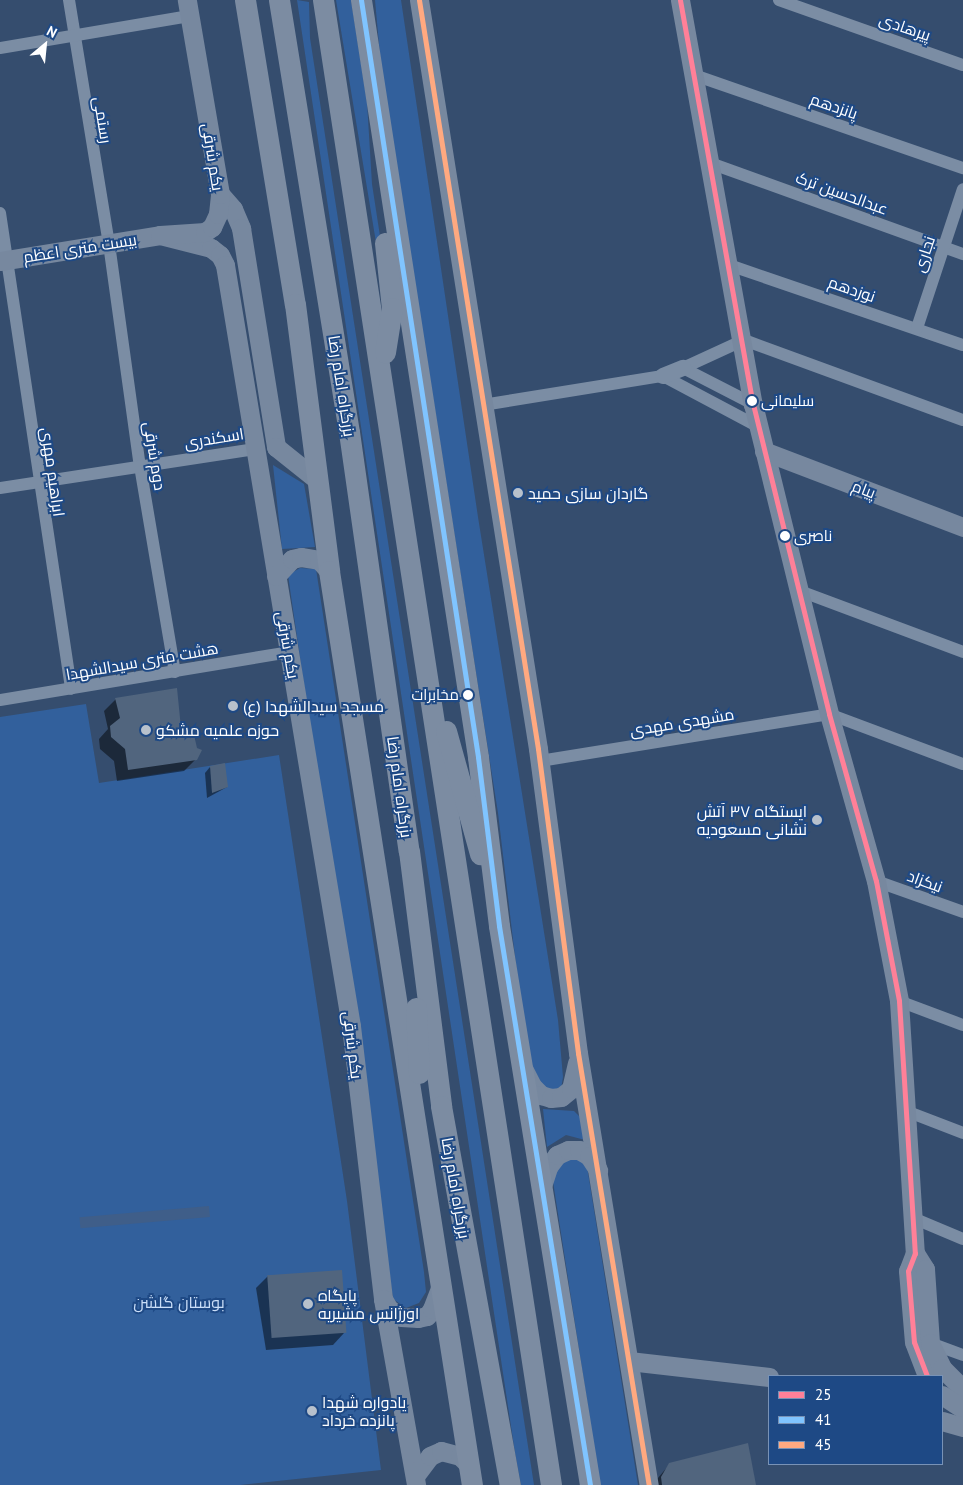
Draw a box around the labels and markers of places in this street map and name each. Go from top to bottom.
place label: سلیمانی [761,392,814,410]
marker: سلیمانی [747,396,757,406]
place label: گاردان سازی حمید [528,483,648,503]
marker: گاردان سازی حمید [512,487,524,499]
place label: ناصری [794,527,832,545]
marker: ناصری [780,531,790,541]
place label: مخابرات [412,686,459,704]
marker: مخابرات [463,690,473,700]
place label: مسجد سیدالشهدا (ع) [243,696,384,716]
marker: مسجد سیدالشهدا (ع) [227,700,239,712]
place label: حوزه علمیه مشکو [156,720,279,740]
marker: حوزه علمیه مشکو [140,724,152,736]
place label: ایستگاه ۳۷ آتش نشانی مسعودیه [697,801,807,839]
marker: ایستگاه ۳۷ آتش نشانی مسعودیه [811,814,823,826]
place label: پایگاه اورژانس مشیریه [318,1285,419,1323]
marker: پایگاه اورژانس مشیریه [302,1298,314,1310]
place label: یادواره شهدا پانزده خرداد [322,1392,406,1430]
marker: یادواره شهدا پانزده خرداد [306,1405,318,1417]

